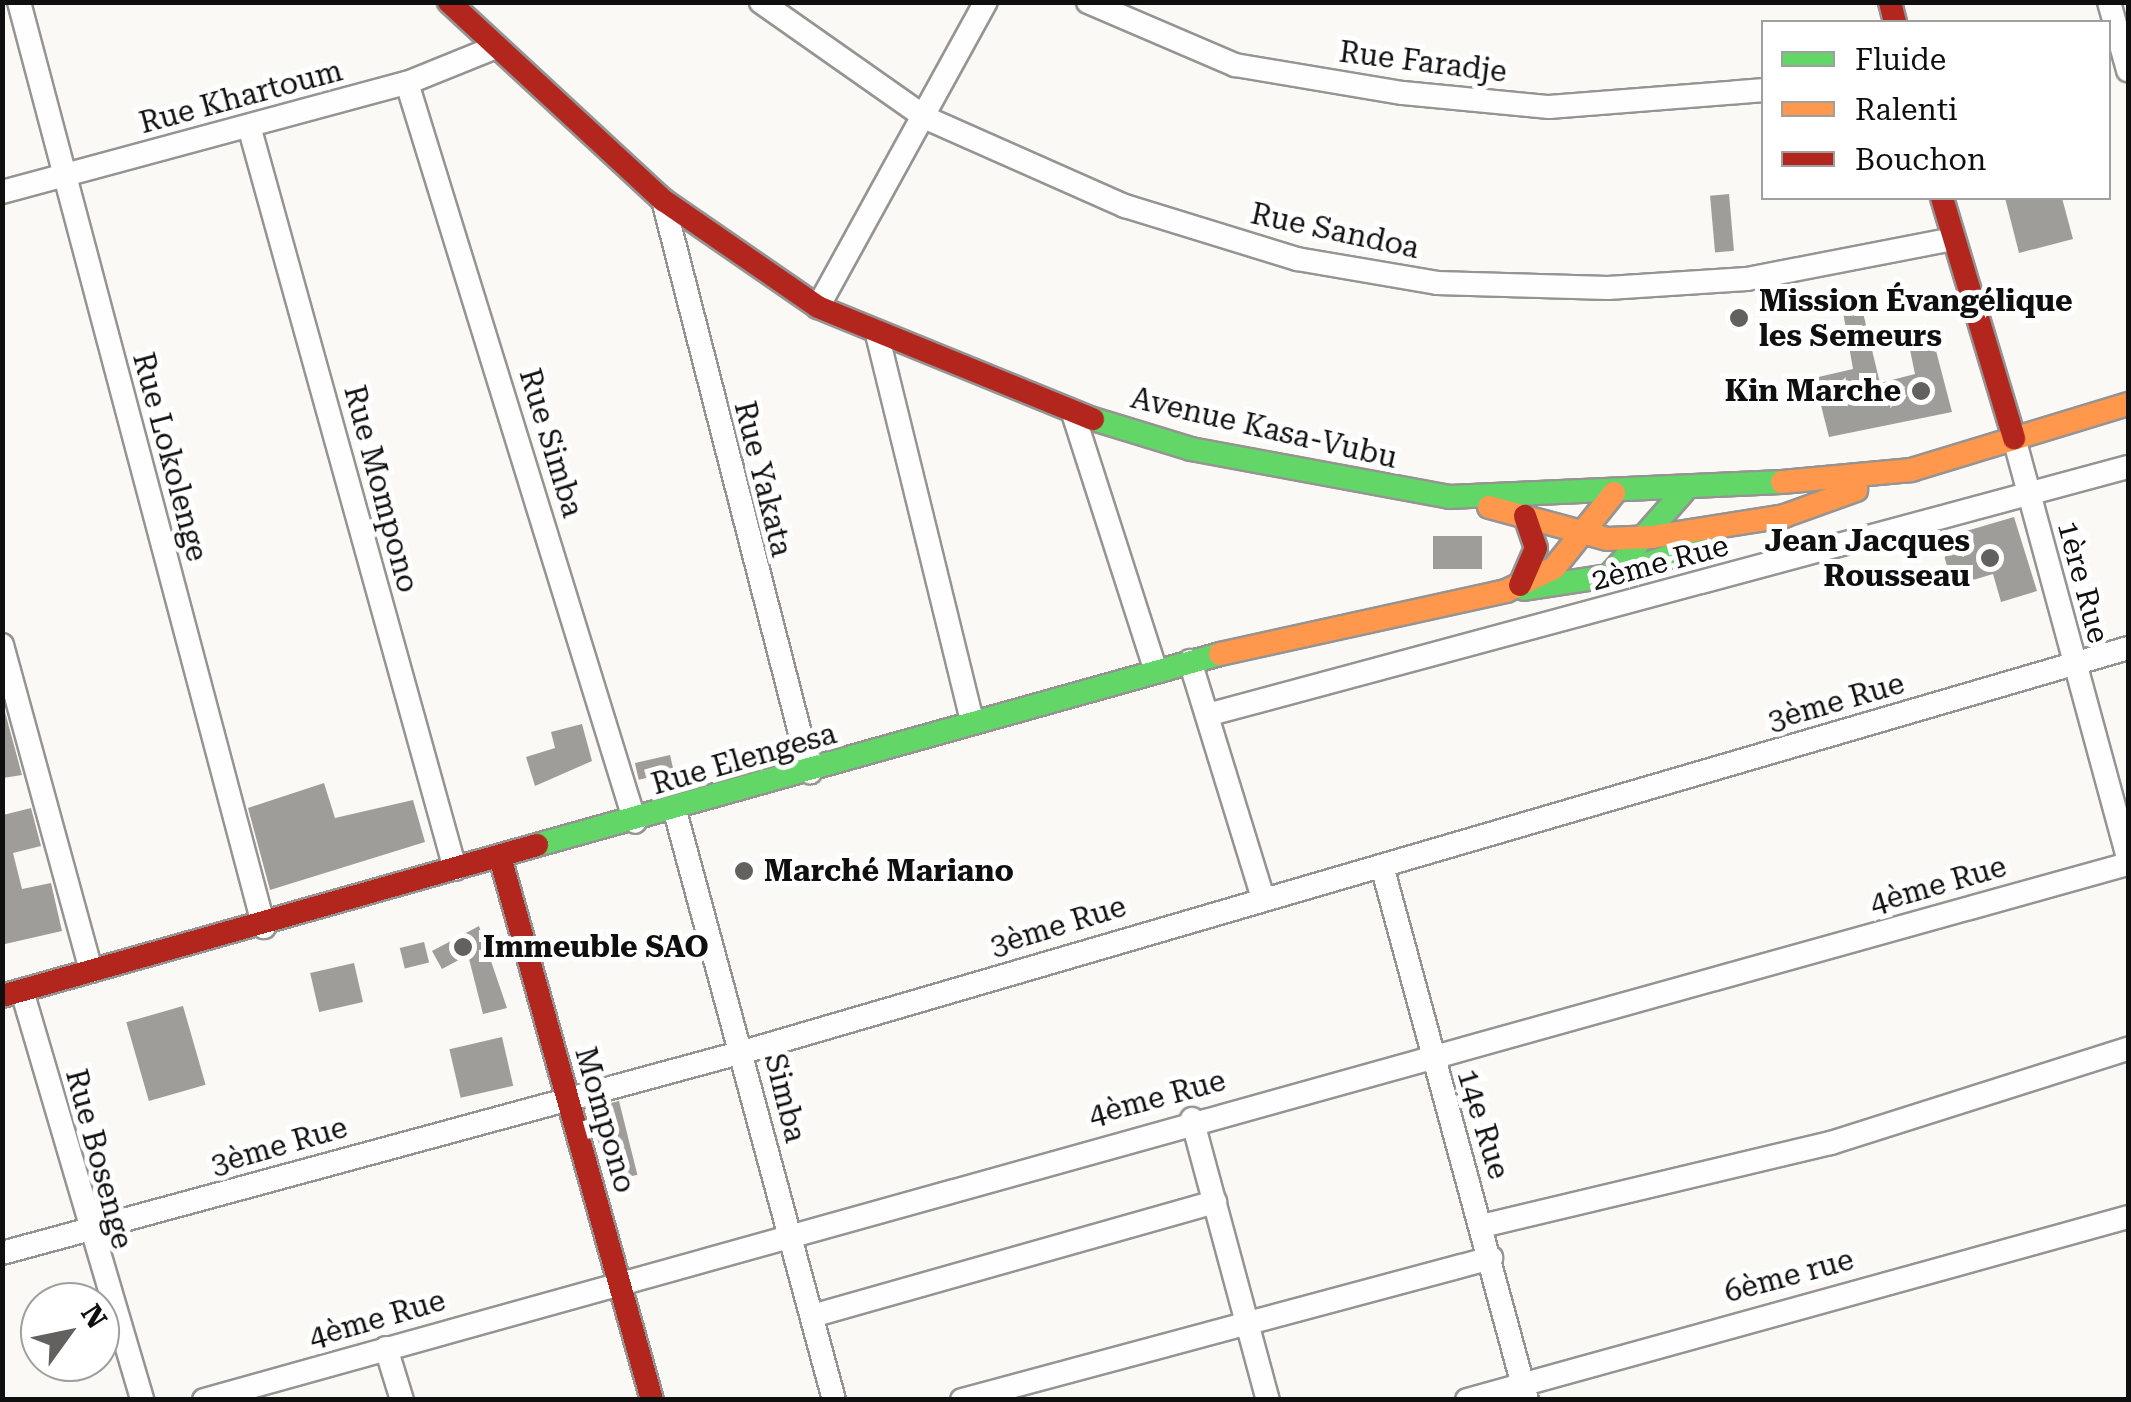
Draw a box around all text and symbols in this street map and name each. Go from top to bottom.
legend [1761,20,2111,200]
street label: Rue Faradje [1337,34,1509,90]
text: Fluide [1855,42,1946,77]
street label: Rue Khartoum [136,53,346,141]
text: Ralenti [1855,92,1958,127]
text: Bouchon [1855,142,1986,177]
street label: Rue Sandoa [1248,196,1422,266]
place label: Mission Évangélique les Semeurs [1759,283,2073,354]
marker: Mission Évangélique les Semeurs [1728,307,1750,329]
street label: Rue Lokolenge [125,349,215,565]
street label: Rue Simba [511,364,591,522]
place label: Kin Marche [1725,373,1901,409]
street label: Avenue Kasa-Vubu [1127,380,1401,476]
marker: Kin Marche [1910,380,1932,402]
street label: Rue Mompono [336,382,426,596]
street label: Rue Yakata [726,398,800,560]
street label: 1ère Rue [2049,517,2117,647]
place label: Jean Jacques Rousseau [1765,523,1970,594]
street label: 2ème Rue [1588,527,1732,599]
marker: Jean Jacques Rousseau [1979,547,2001,569]
street label: 3ème Rue [1764,665,1908,739]
street label: Rue Elengesa [647,715,841,803]
street label: 4ème Rue [1866,848,2010,922]
place label: Marché Mariano [764,853,1014,889]
marker: Marché Mariano [733,860,755,882]
street label: 3ème Rue [986,888,1130,964]
place label: Immeuble SAO [483,929,709,965]
marker: Immeuble SAO [452,936,474,958]
street label: Mompono [567,1043,643,1197]
street label: Simba [757,1050,813,1146]
street label: 4ème Rue [1085,1062,1229,1134]
street label: Rue Bosenge [58,1065,140,1253]
street label: 14e Rue [1449,1065,1517,1183]
street label: 3ème Rue [207,1109,351,1183]
street label: 6ème rue [1720,1242,1858,1310]
north arrow [20,1282,120,1382]
street label: 4ème Rue [305,1282,449,1356]
text: N [74,1298,114,1335]

